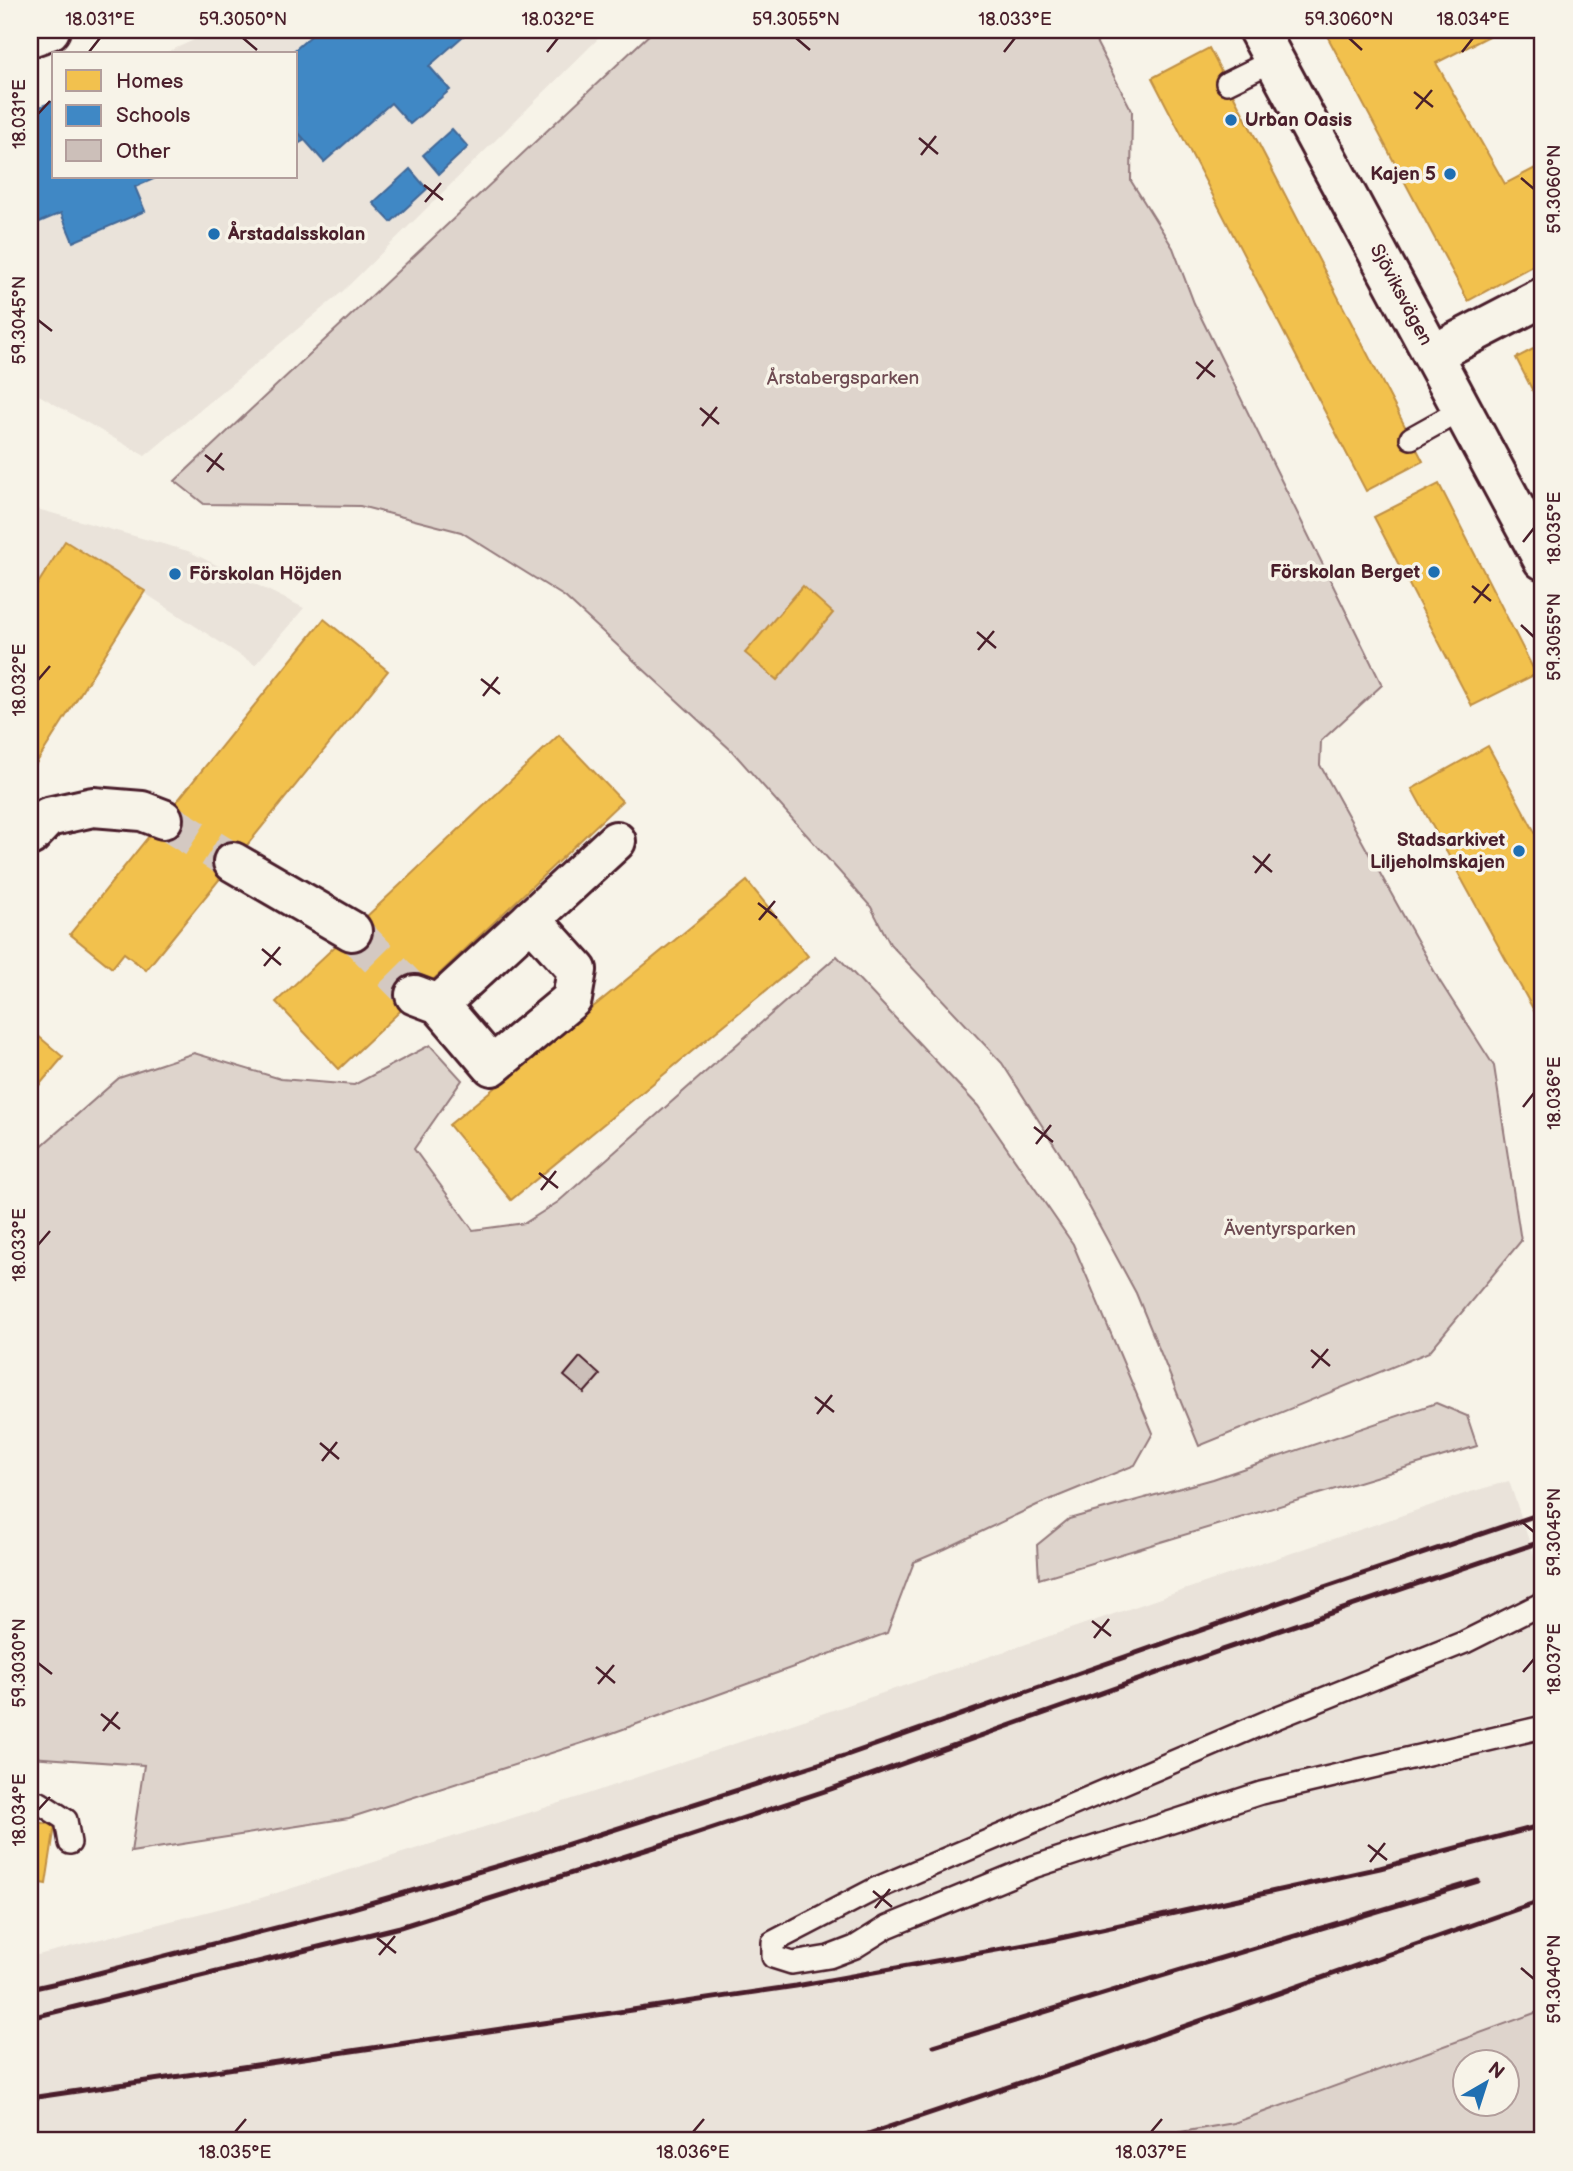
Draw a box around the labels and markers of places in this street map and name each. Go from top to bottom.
place label: Urban Oasis [1245,109,1352,132]
marker: Urban Oasis [1223,112,1239,128]
place label: Kajen 5 [1370,163,1436,186]
marker: Kajen 5 [1442,166,1458,182]
place label: Årstadalsskolan [227,220,365,246]
marker: Årstadalsskolan [206,226,222,242]
place label: Förskolan Berget [1270,561,1421,584]
place label: Förskolan Höjden [189,563,342,586]
marker: Förskolan Berget [1426,564,1442,580]
marker: Förskolan Höjden [167,566,183,582]
place label: Stadsarkivet Liljeholmskajen [1370,829,1506,874]
marker: Stadsarkivet Liljeholmskajen [1511,843,1527,859]

